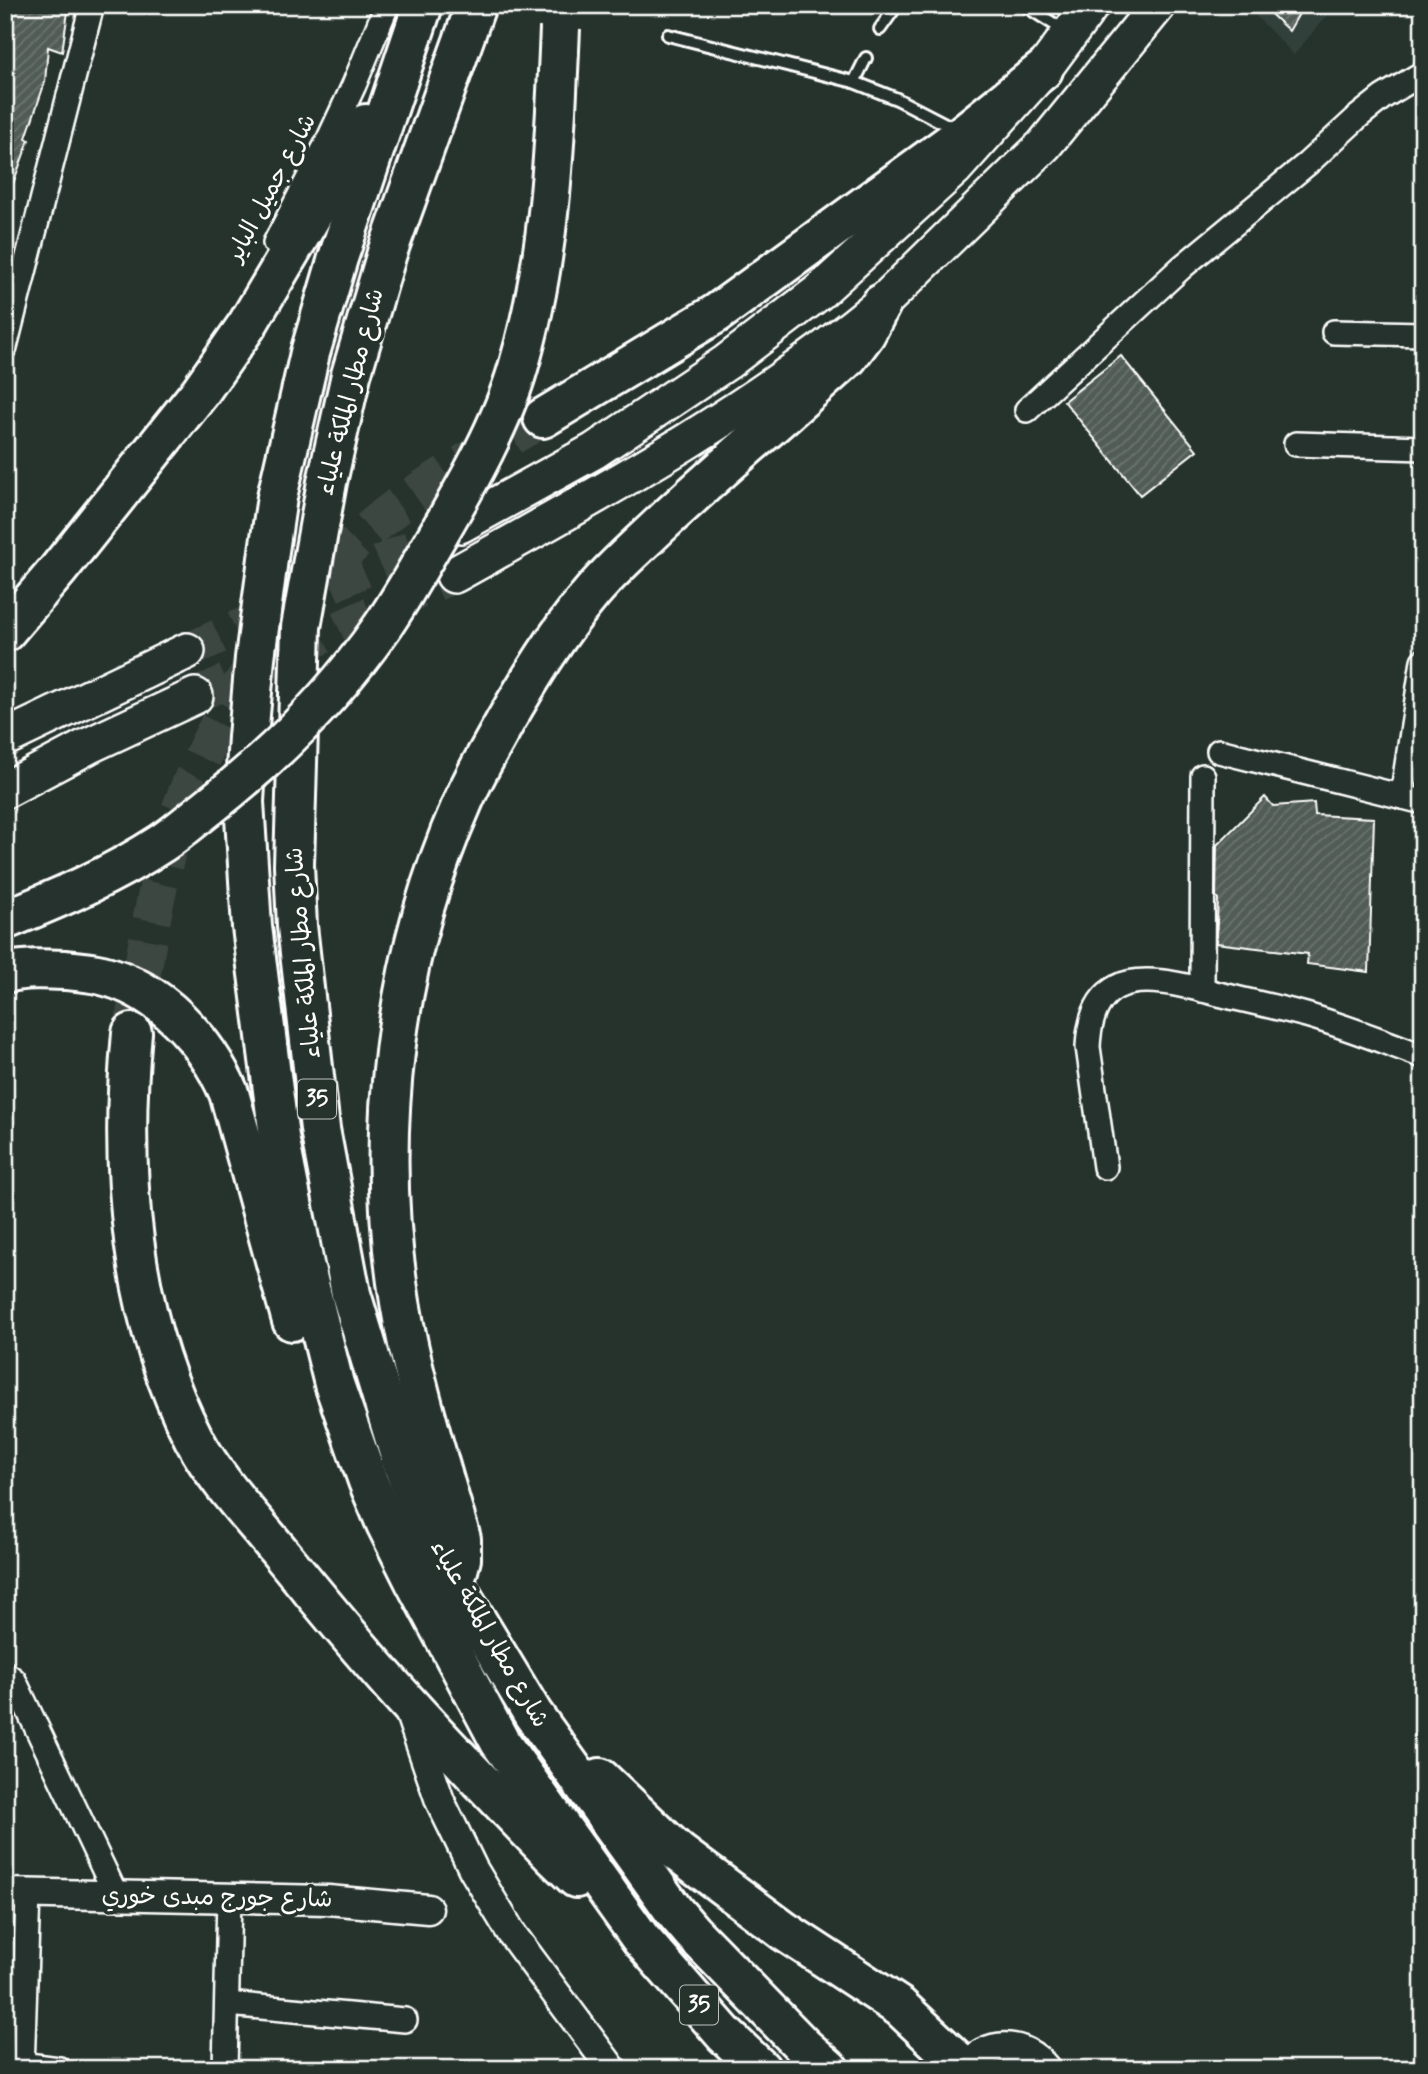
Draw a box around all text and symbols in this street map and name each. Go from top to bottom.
street label: شارع جميل الباير [219,109,324,269]
street label: شارع مطار الملكة علياء [310,285,392,499]
street label: شارع مطار الملكة علياء [279,846,329,1060]
road number: 35 [298,1080,336,1118]
street label: شارع مطار الملكة علياء [423,1534,555,1734]
street label: شارع جورج مبدى خوري [101,1880,333,1916]
road number: 35 [680,1986,718,2024]

